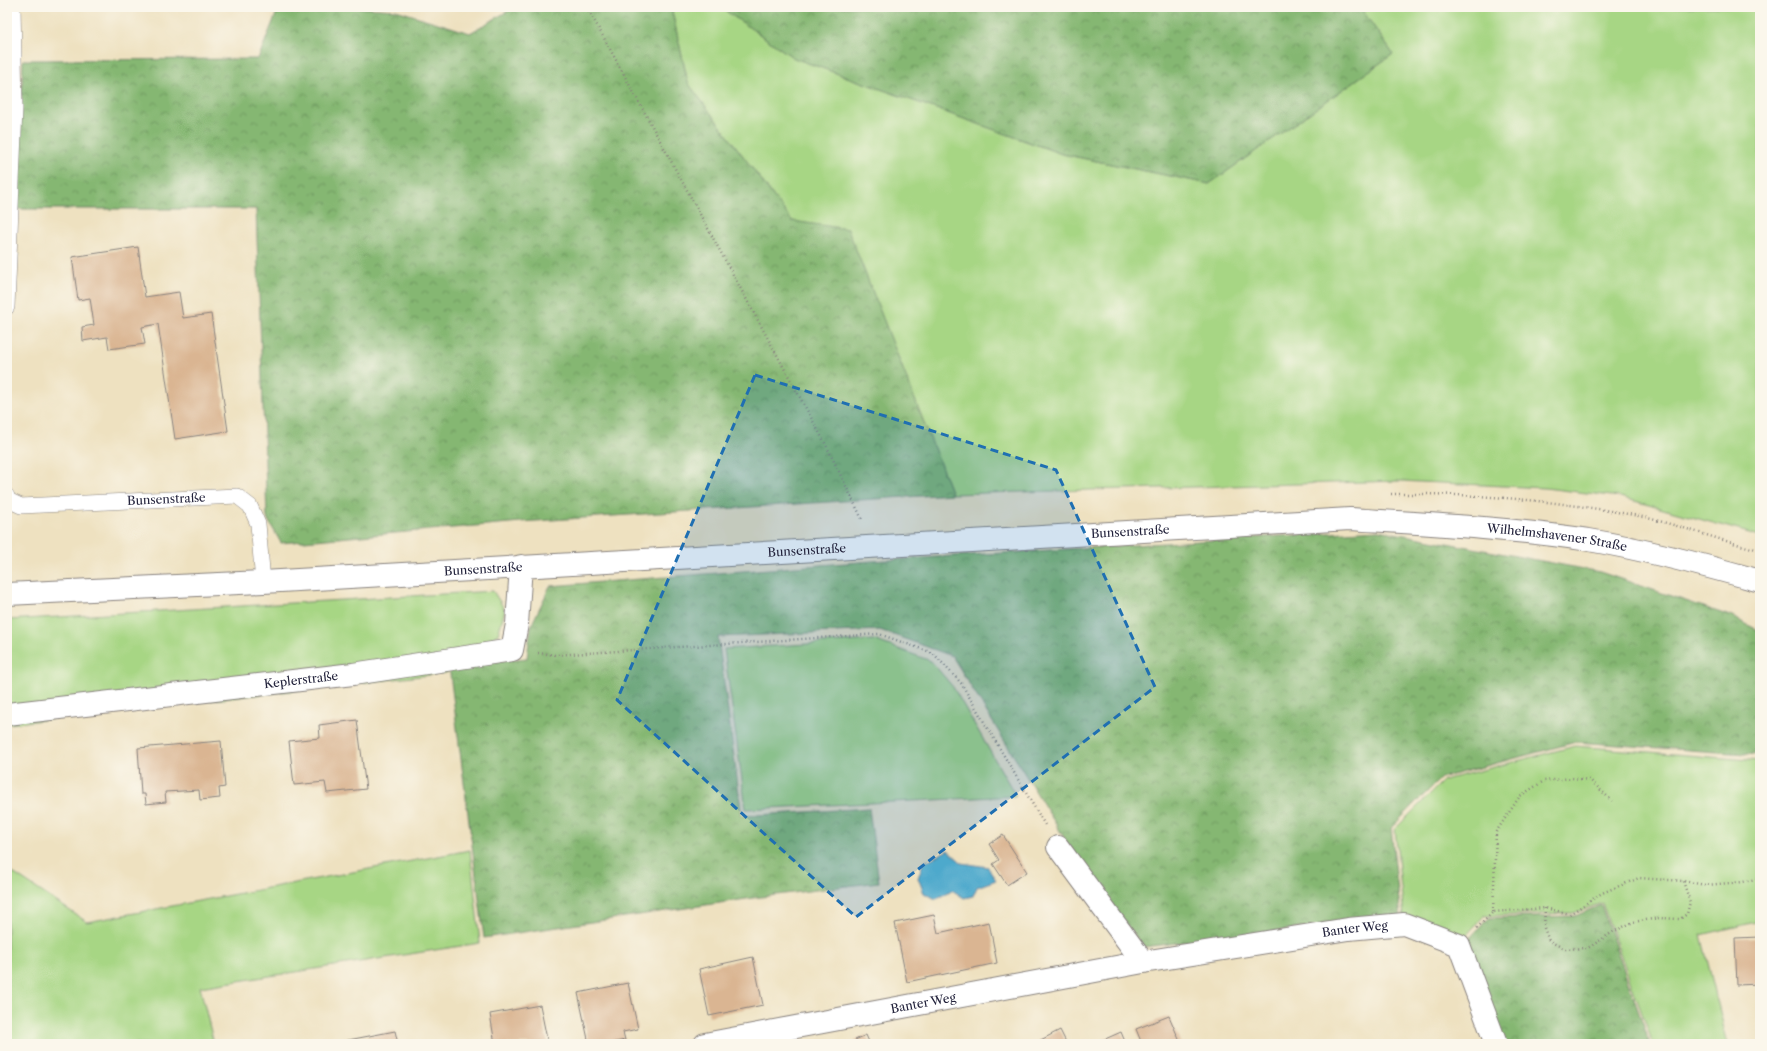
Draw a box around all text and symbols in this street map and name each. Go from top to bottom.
street label: Bunsenstraße [127,489,206,508]
street label: Wilhelmshavener Straße [1485,520,1629,554]
street label: Bunsenstraße [1091,521,1170,541]
street label: Bunsenstraße [767,540,847,560]
street label: Bunsenstraße [444,559,523,578]
street label: Keplerstraße [263,668,339,691]
street label: Banter Weg [1321,917,1389,940]
street label: Banter Weg [889,989,958,1016]

